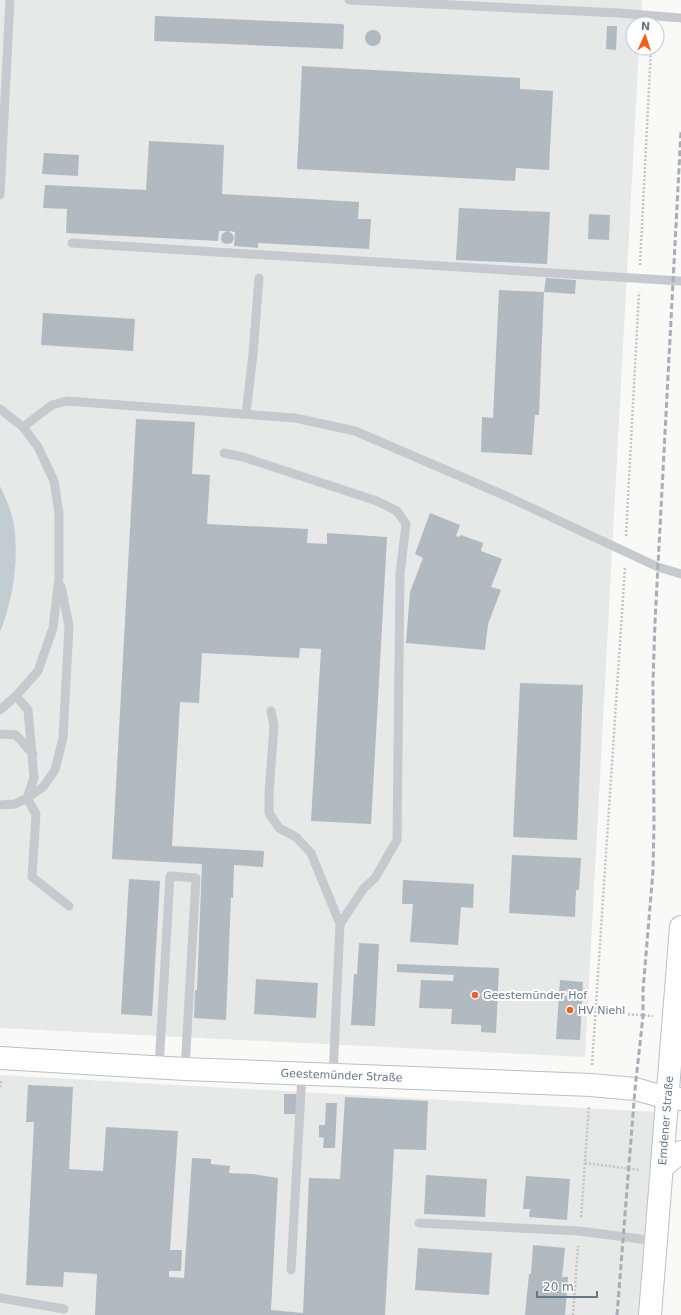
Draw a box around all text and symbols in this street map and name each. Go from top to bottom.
north arrow [625,16,665,56]
text: N [641,20,650,33]
place label: Geestemünder Hof [483,989,588,1002]
marker: Geestemünder Hof [470,990,480,1000]
place label: HV Niehl [578,1004,625,1017]
marker: HV Niehl [565,1005,575,1015]
street label: Geestemünder Straße [280,1067,403,1085]
street label: Emdener Straße [656,1075,676,1166]
scale bar [537,1273,597,1299]
text: 20 m [543,1280,574,1294]

